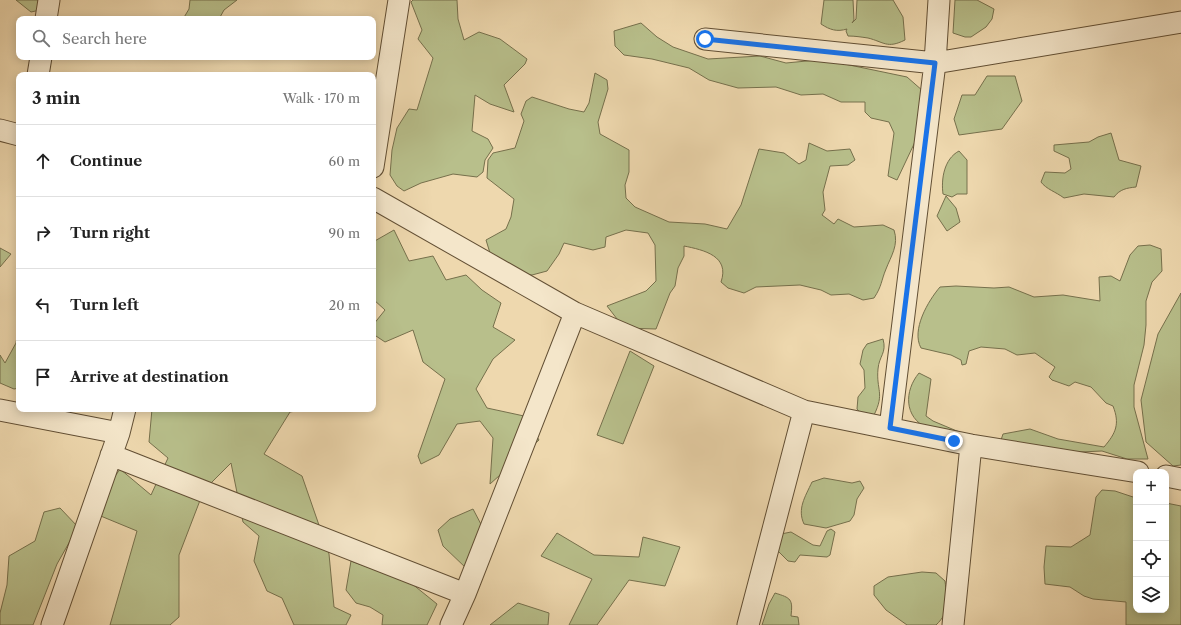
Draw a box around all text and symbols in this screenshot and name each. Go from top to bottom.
search box [16,16,376,60]
icon: search [30,27,52,49]
text: Search here [62,29,147,48]
route start [696,30,714,48]
text: 3 min [32,88,81,108]
text: Walk · 170 m [283,90,360,106]
icon: ahead [32,150,54,172]
text: Continue [70,151,142,170]
text: 60 m [329,153,360,169]
icon: right [32,222,54,244]
text: Turn right [70,223,150,242]
text: 90 m [329,225,360,241]
icon: left [32,294,54,316]
text: Turn left [70,295,139,314]
text: 20 m [329,297,360,313]
icon: arrive [32,366,54,388]
text: Arrive at destination [70,367,229,386]
route end [945,432,963,450]
map controls [1133,469,1169,613]
button: + [1133,469,1169,505]
button: − [1133,505,1169,541]
button: locate [1133,541,1169,577]
button: layers [1133,577,1169,613]

